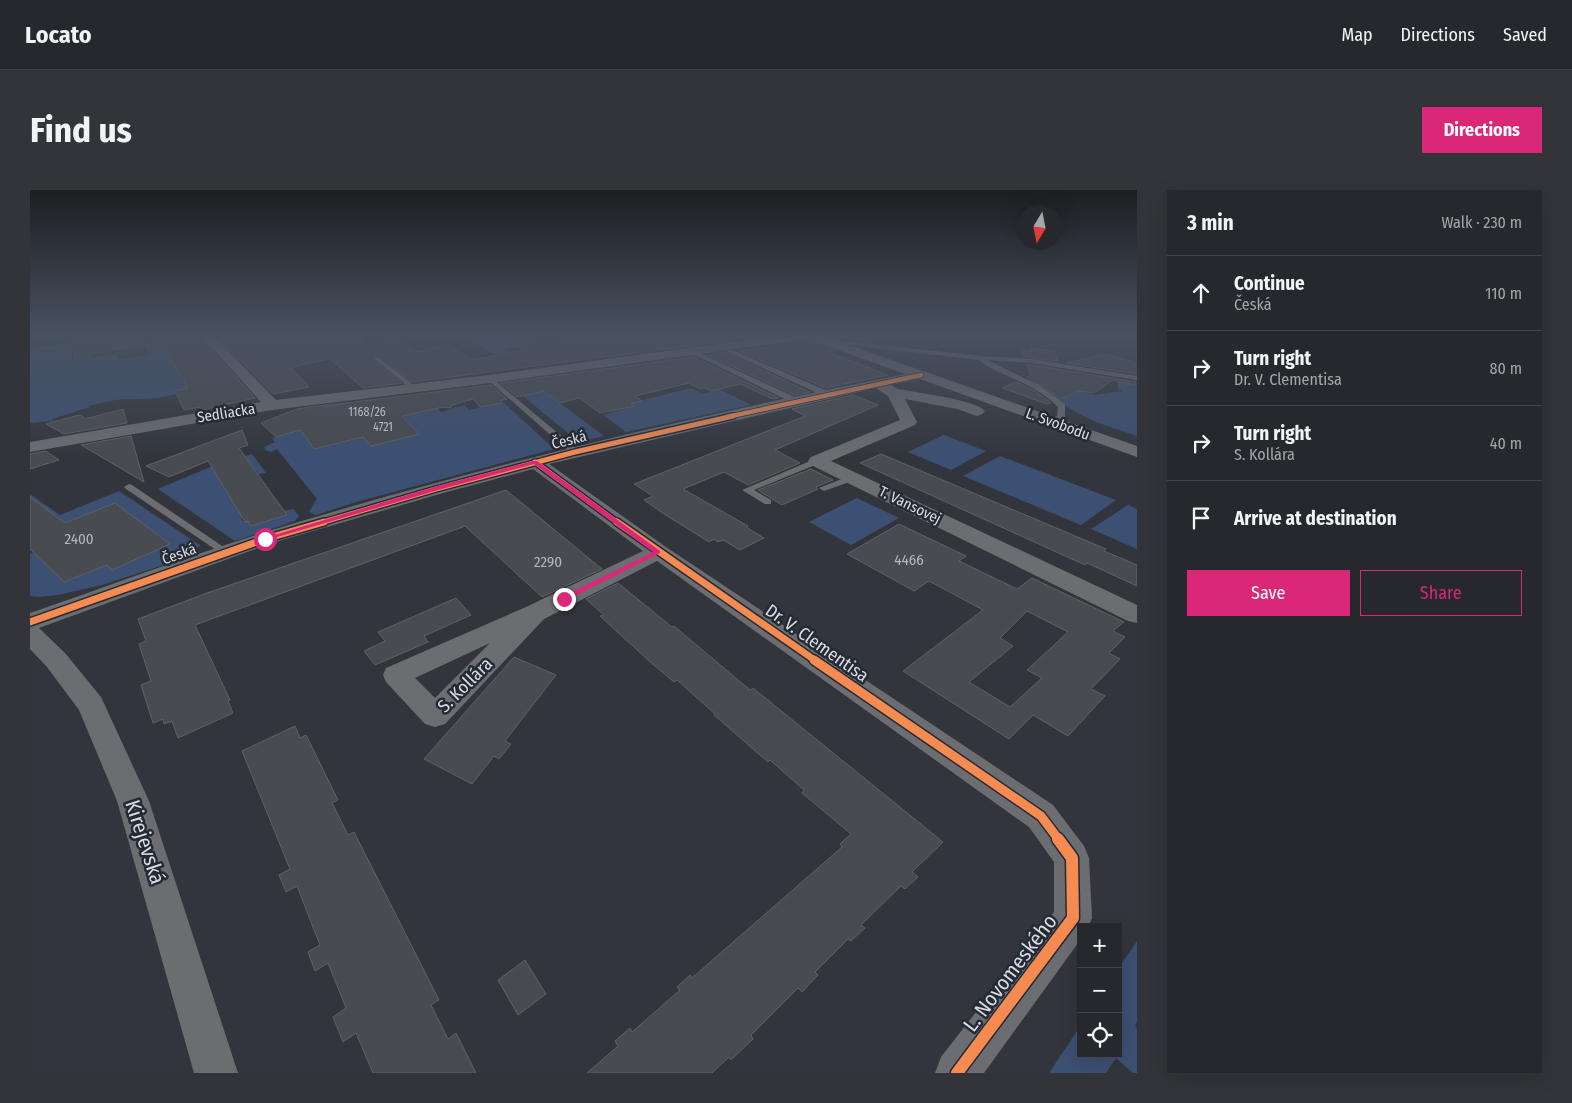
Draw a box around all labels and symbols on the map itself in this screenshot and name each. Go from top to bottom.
north arrow [1017,205,1062,250]
street label: Sedliacka [196,400,256,426]
street label: L. Svobodu [1023,404,1093,444]
house number: 1168/26 [348,405,386,419]
house number: 4721 [373,420,393,434]
street label: Česká [550,427,588,453]
street label: T. Vansovej [876,482,944,528]
route start [254,528,277,551]
house number: 2400 [64,530,94,548]
street label: Česká [159,540,199,568]
house number: 4466 [894,551,924,569]
house number: 2290 [534,553,562,571]
route end [553,588,576,611]
street label: Dr. V. Clementisa [761,599,873,687]
street label: S. Kollára [433,653,497,717]
street label: Kirejevská [119,797,171,887]
street label: L. Novomeského [957,909,1063,1037]

